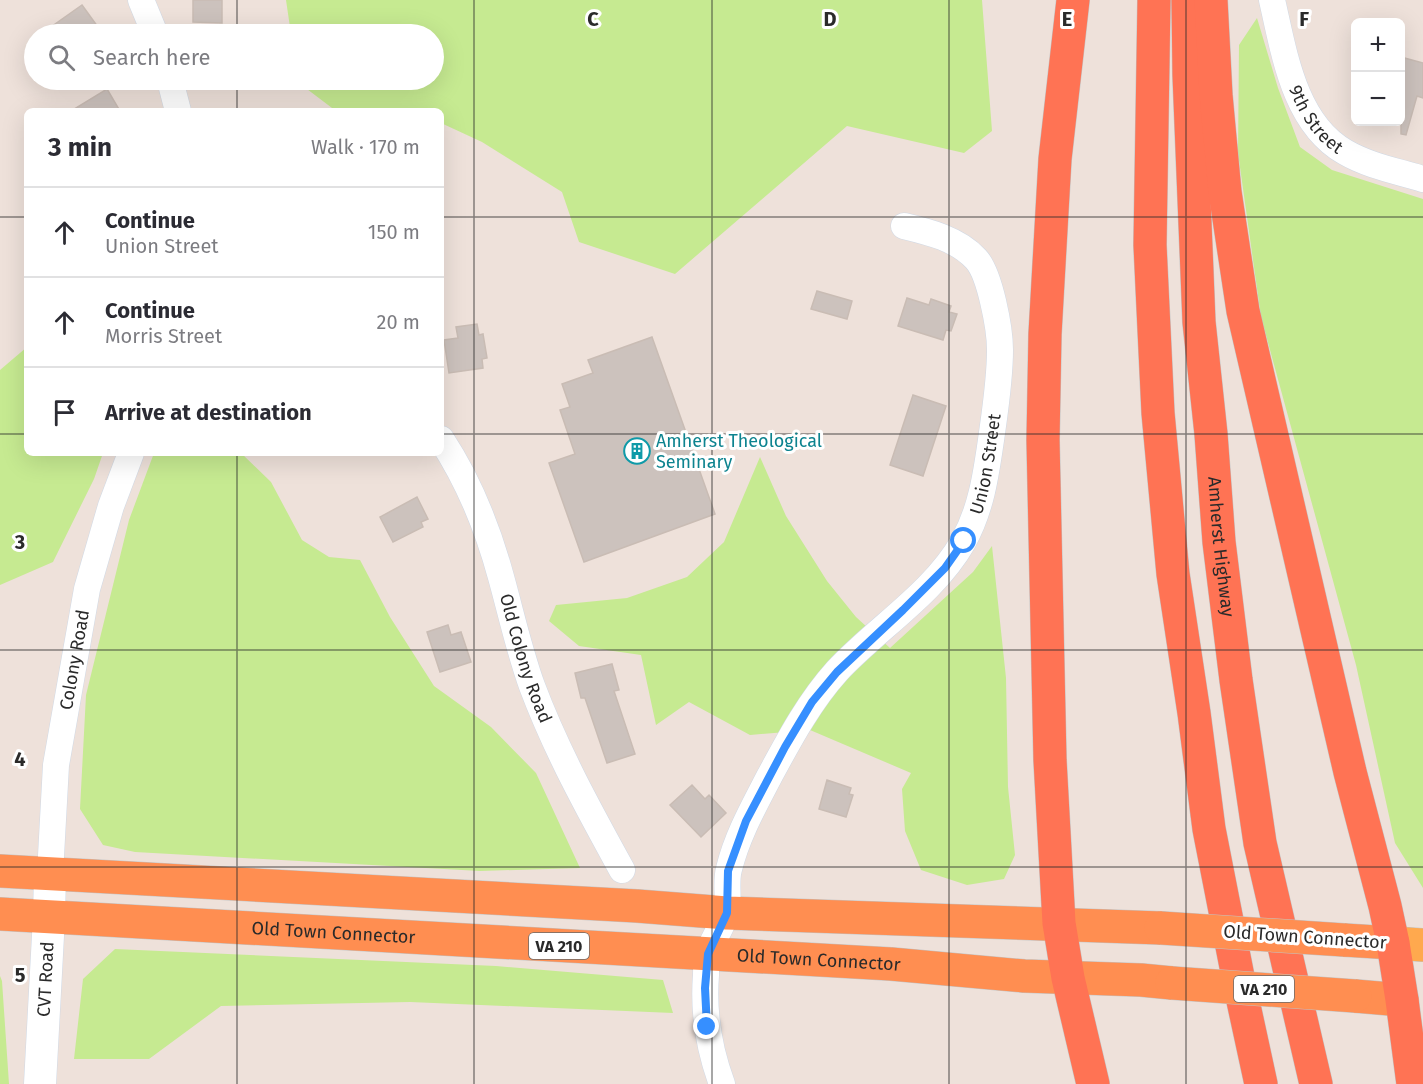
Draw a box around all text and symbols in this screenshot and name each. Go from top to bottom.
text: C [587,7,599,31]
text: D [823,7,837,31]
text: E [1062,7,1072,31]
text: F [1299,7,1309,31]
map controls [1351,18,1405,126]
button: + [1351,18,1405,72]
search box [24,24,444,90]
icon: search [45,41,78,74]
text: Search here [93,44,211,71]
button: − [1351,72,1405,126]
street label: 9th Street [1284,82,1348,159]
text: 3 min [48,132,112,163]
text: Walk · 170 m [311,135,420,159]
text: Continue [105,207,195,234]
icon: ahead [48,216,81,249]
text: 150 m [368,220,420,244]
text: Union Street [105,234,219,258]
text: Continue [105,297,195,324]
icon: ahead [48,306,81,339]
text: 20 m [377,310,420,334]
text: Morris Street [105,324,222,348]
icon: arrive [48,396,81,429]
text: Arrive at destination [105,399,312,426]
street label: Union Street [965,412,1006,517]
place label: Amherst Theological Seminary [656,430,822,473]
building icon: Amherst Theological Seminary [622,436,652,466]
street label: Amherst Highway [1203,476,1239,618]
route start [950,527,976,553]
text: 3 [14,530,25,554]
street label: Old Colony Road [495,591,557,726]
street label: Colony Road [55,608,94,712]
text: 4 [14,747,26,771]
street label: Old Town Connector [251,917,416,948]
street label: Old Town Connector [1223,920,1387,954]
road number: VA 210 [529,933,589,959]
street label: CVT Road [33,941,59,1018]
street label: Old Town Connector [736,944,901,976]
text: 5 [15,963,26,987]
road number: VA 210 [1234,976,1294,1002]
route end [693,1013,719,1039]

